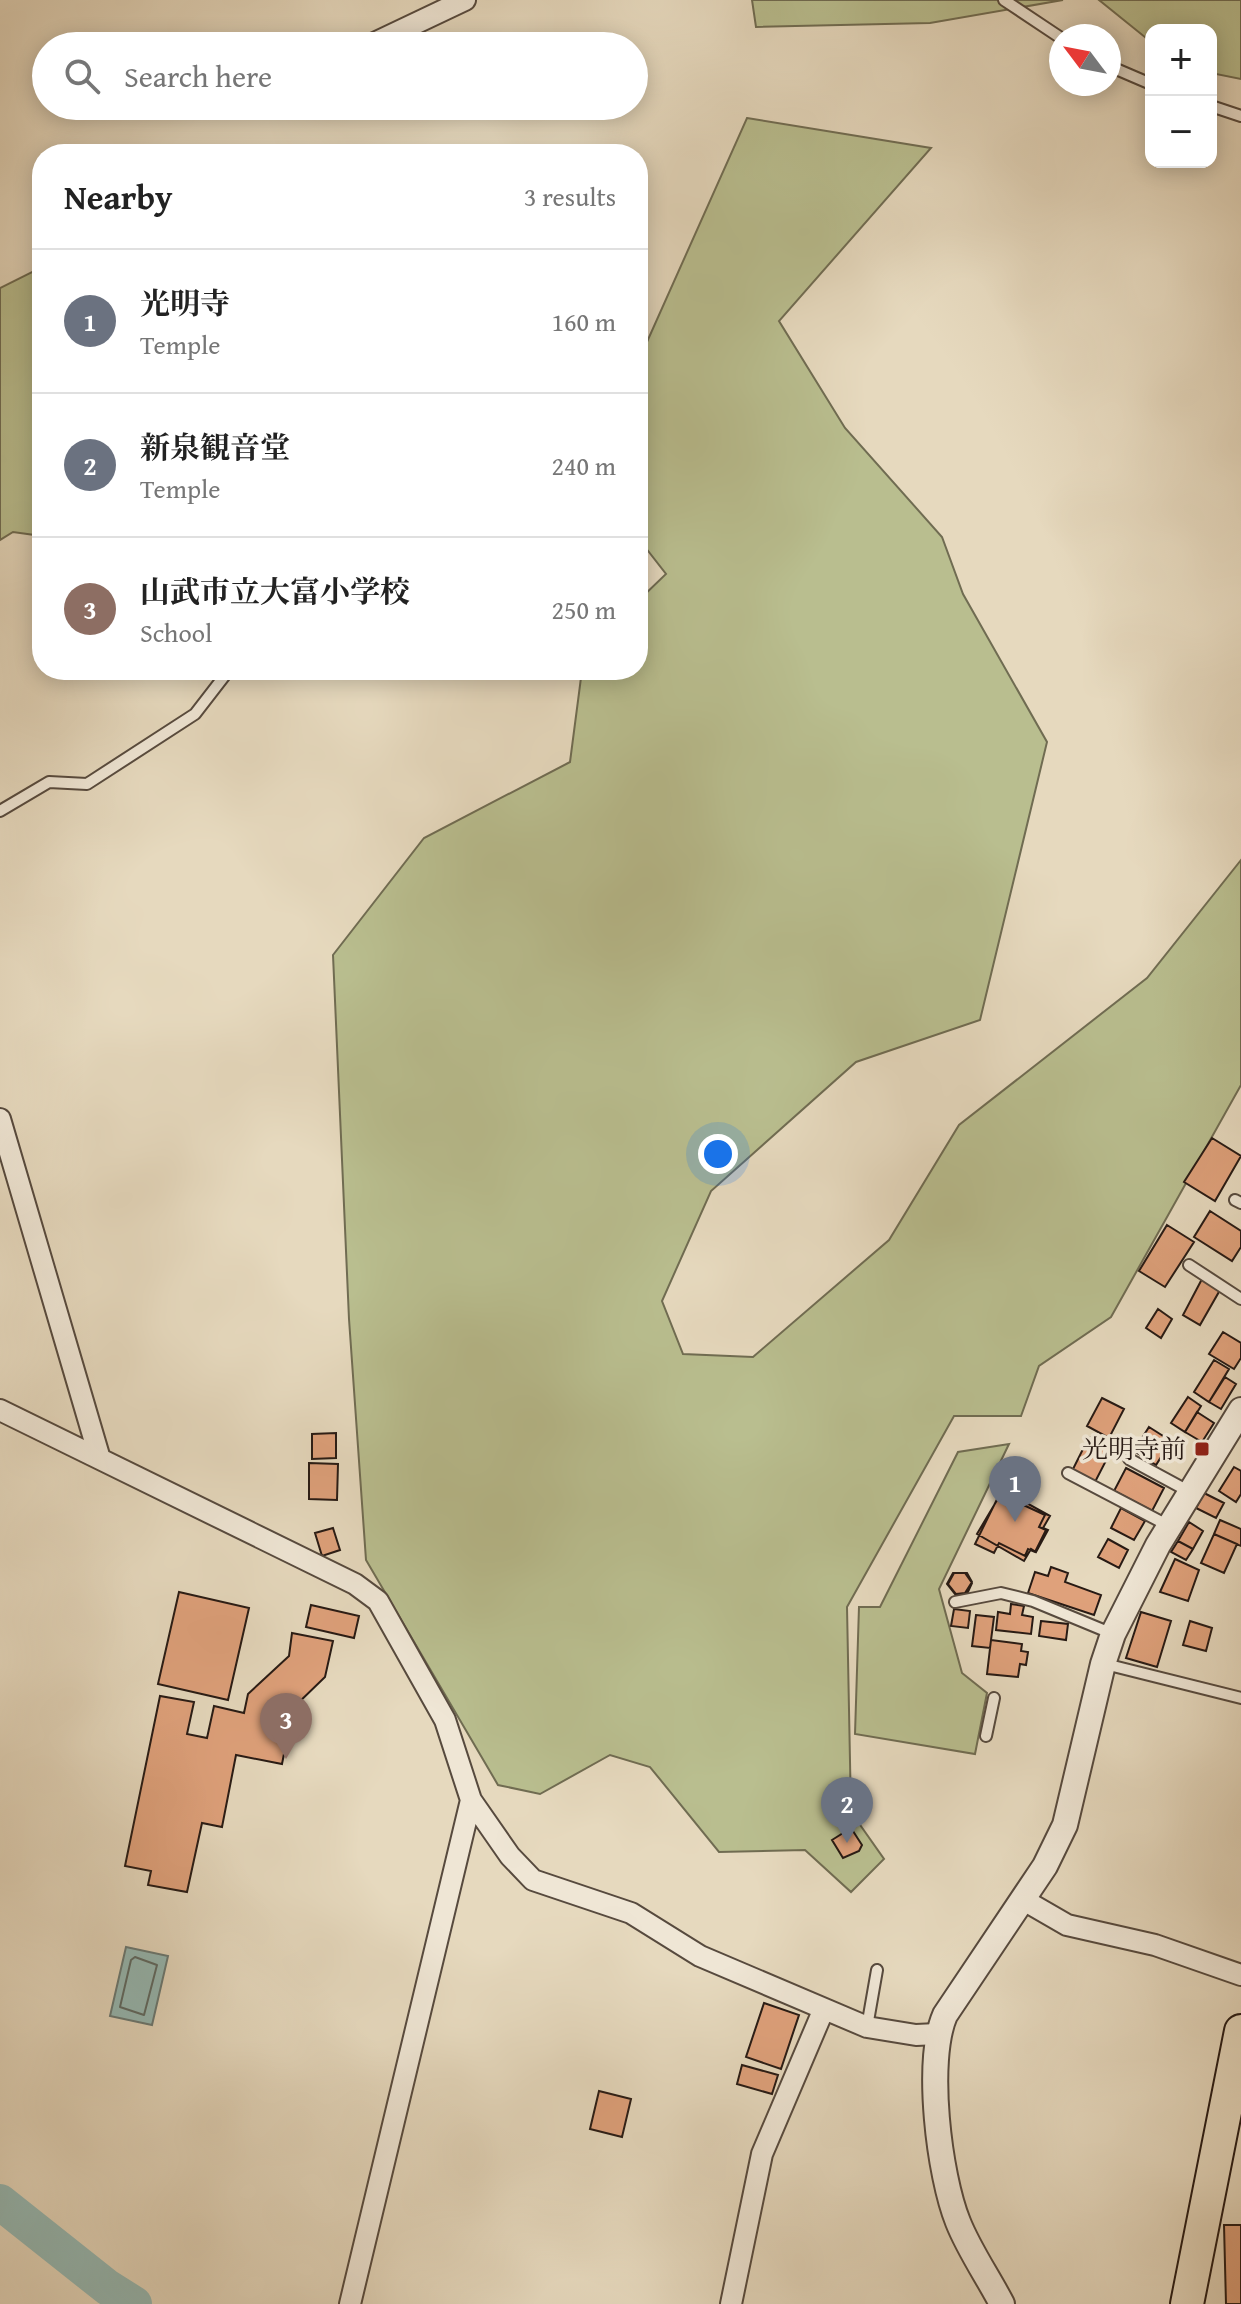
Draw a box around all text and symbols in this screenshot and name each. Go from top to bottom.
north arrow [1049,24,1121,96]
map controls [1145,24,1217,168]
button: + [1145,24,1217,96]
search box [32,32,648,120]
icon: search [60,54,104,98]
text: Search here [124,54,272,98]
button: − [1145,96,1217,168]
text: Nearby [64,172,173,221]
text: 3 results [524,177,616,216]
text: 光明寺 [140,281,230,325]
text: 1 [83,302,97,341]
text: 160 m [551,302,616,341]
text: Temple [140,325,221,364]
text: 新泉観音堂 [140,425,290,469]
text: 2 [83,446,97,485]
text: 240 m [551,446,616,485]
text: Temple [140,469,221,508]
text: 山武市立大富小学校 [140,569,410,613]
text: 3 [83,590,97,629]
text: 250 m [551,590,616,629]
text: School [140,613,212,652]
your location [698,1134,738,1174]
place label: 光明寺前 [1082,1429,1186,1468]
marker: 光明寺前 [1193,1440,1211,1458]
pin: 1 [989,1456,1041,1522]
pin: 3 [260,1693,312,1759]
pin: 2 [821,1777,873,1843]

